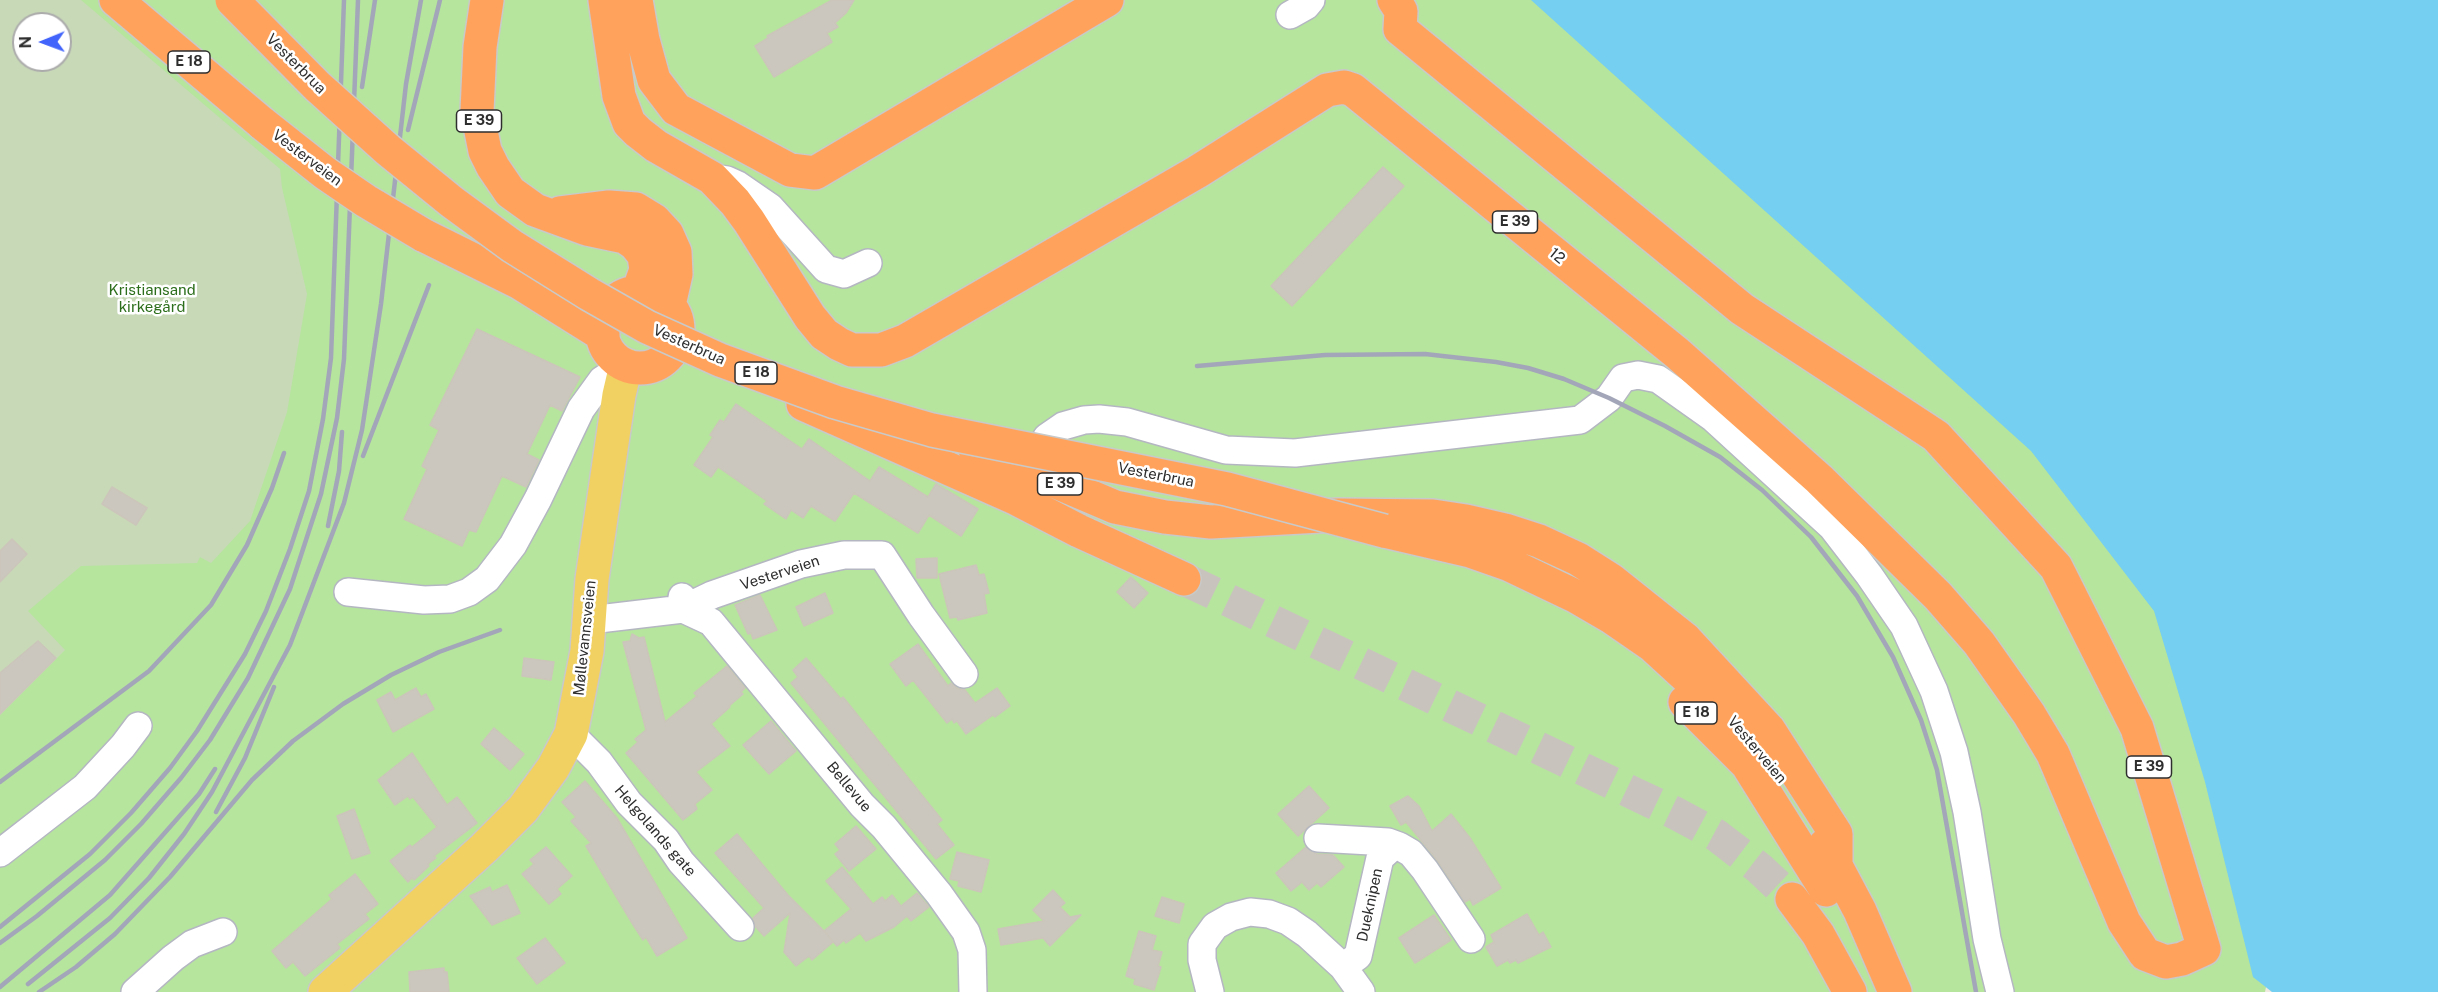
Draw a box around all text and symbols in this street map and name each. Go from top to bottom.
north arrow [12,12,72,72]
street label: Vesterbrua [262,30,330,98]
text: N [16,36,35,49]
road number: E 18 [168,51,210,73]
road number: E 39 [456,110,502,132]
street label: Vesterveien [269,126,345,190]
road number: E 39 [1492,211,1538,233]
street label: 12 [1545,244,1569,268]
park label: Kristiansand kirkegård [108,281,196,316]
street label: Vesterbrua [650,321,728,369]
road number: E 18 [735,362,777,384]
street label: Vesterbrua [1116,459,1196,491]
road number: E 39 [1038,473,1082,495]
street label: Vesterveien [738,552,822,594]
street label: Møllevannsveien [570,579,600,697]
road number: E 18 [1675,702,1717,724]
street label: Vesterveien [1724,713,1790,787]
road number: E 39 [2126,756,2172,778]
street label: Bellevue [823,758,875,816]
street label: Helgolands gate [610,782,700,880]
street label: Dueknipen [1353,867,1387,943]

